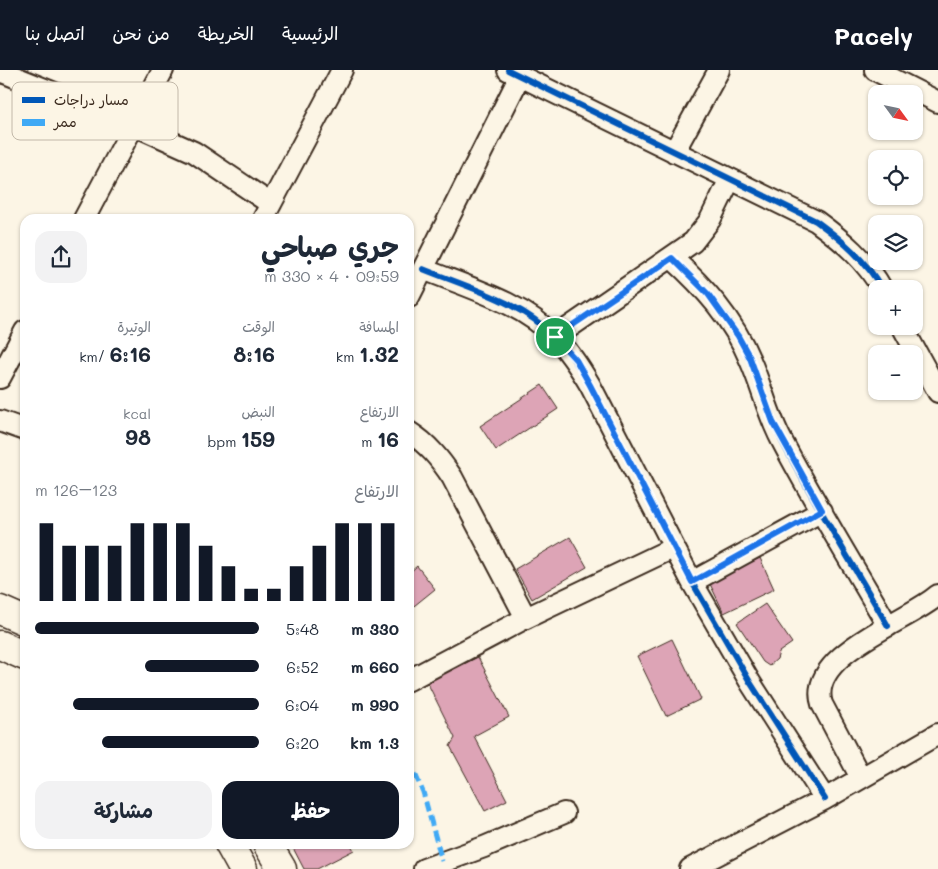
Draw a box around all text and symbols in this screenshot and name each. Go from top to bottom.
text: Pacely [834,20,913,51]
text: اتصل بنا [25,21,85,45]
text: من نحن [113,21,170,45]
text: الخريطة [198,21,254,45]
text: الرئيسية [282,21,338,45]
legend [12,82,178,140]
north arrow [868,85,922,140]
map controls [868,85,923,400]
text: مسار دراجات [54,90,129,109]
text: ممر [53,112,77,131]
button: locate [868,150,923,205]
button: layers [868,215,923,270]
text: جري صباحي [261,228,399,264]
button: share [35,231,87,283]
text: 09:59 · 4 × 330 m [264,265,399,286]
button: + [868,280,923,335]
pin [534,316,576,358]
text: الوتيرة [117,317,151,336]
text: الوقت [242,317,275,336]
text: المسافة [359,317,399,336]
icon: arrive [541,323,569,351]
text: 6:16 [110,340,151,367]
text: 8:16 [233,340,275,367]
text: 1.32 [359,340,399,367]
button: − [868,345,923,400]
text: /km [79,347,110,366]
text: km [336,347,359,366]
text: النبض [242,402,275,421]
text: الارتفاع [360,402,399,421]
text: kcal [123,404,151,423]
text: 98 [125,423,151,450]
text: 159 [241,425,275,452]
text: 16 [377,425,399,452]
text: bpm [208,432,241,451]
text: m [361,432,377,451]
text: 123–126 m [35,479,117,500]
text: الارتفاع [354,480,399,501]
text: 5:48 [286,618,319,639]
text: 330 m [351,618,399,639]
text: 6:52 [286,656,319,677]
text: 660 m [351,656,399,677]
text: 6:04 [285,694,319,715]
text: 990 m [351,694,399,715]
text: 6:20 [286,732,319,753]
text: 1.3 km [350,732,399,753]
button: مشاركة [35,781,212,839]
button: حفظ [222,781,399,839]

